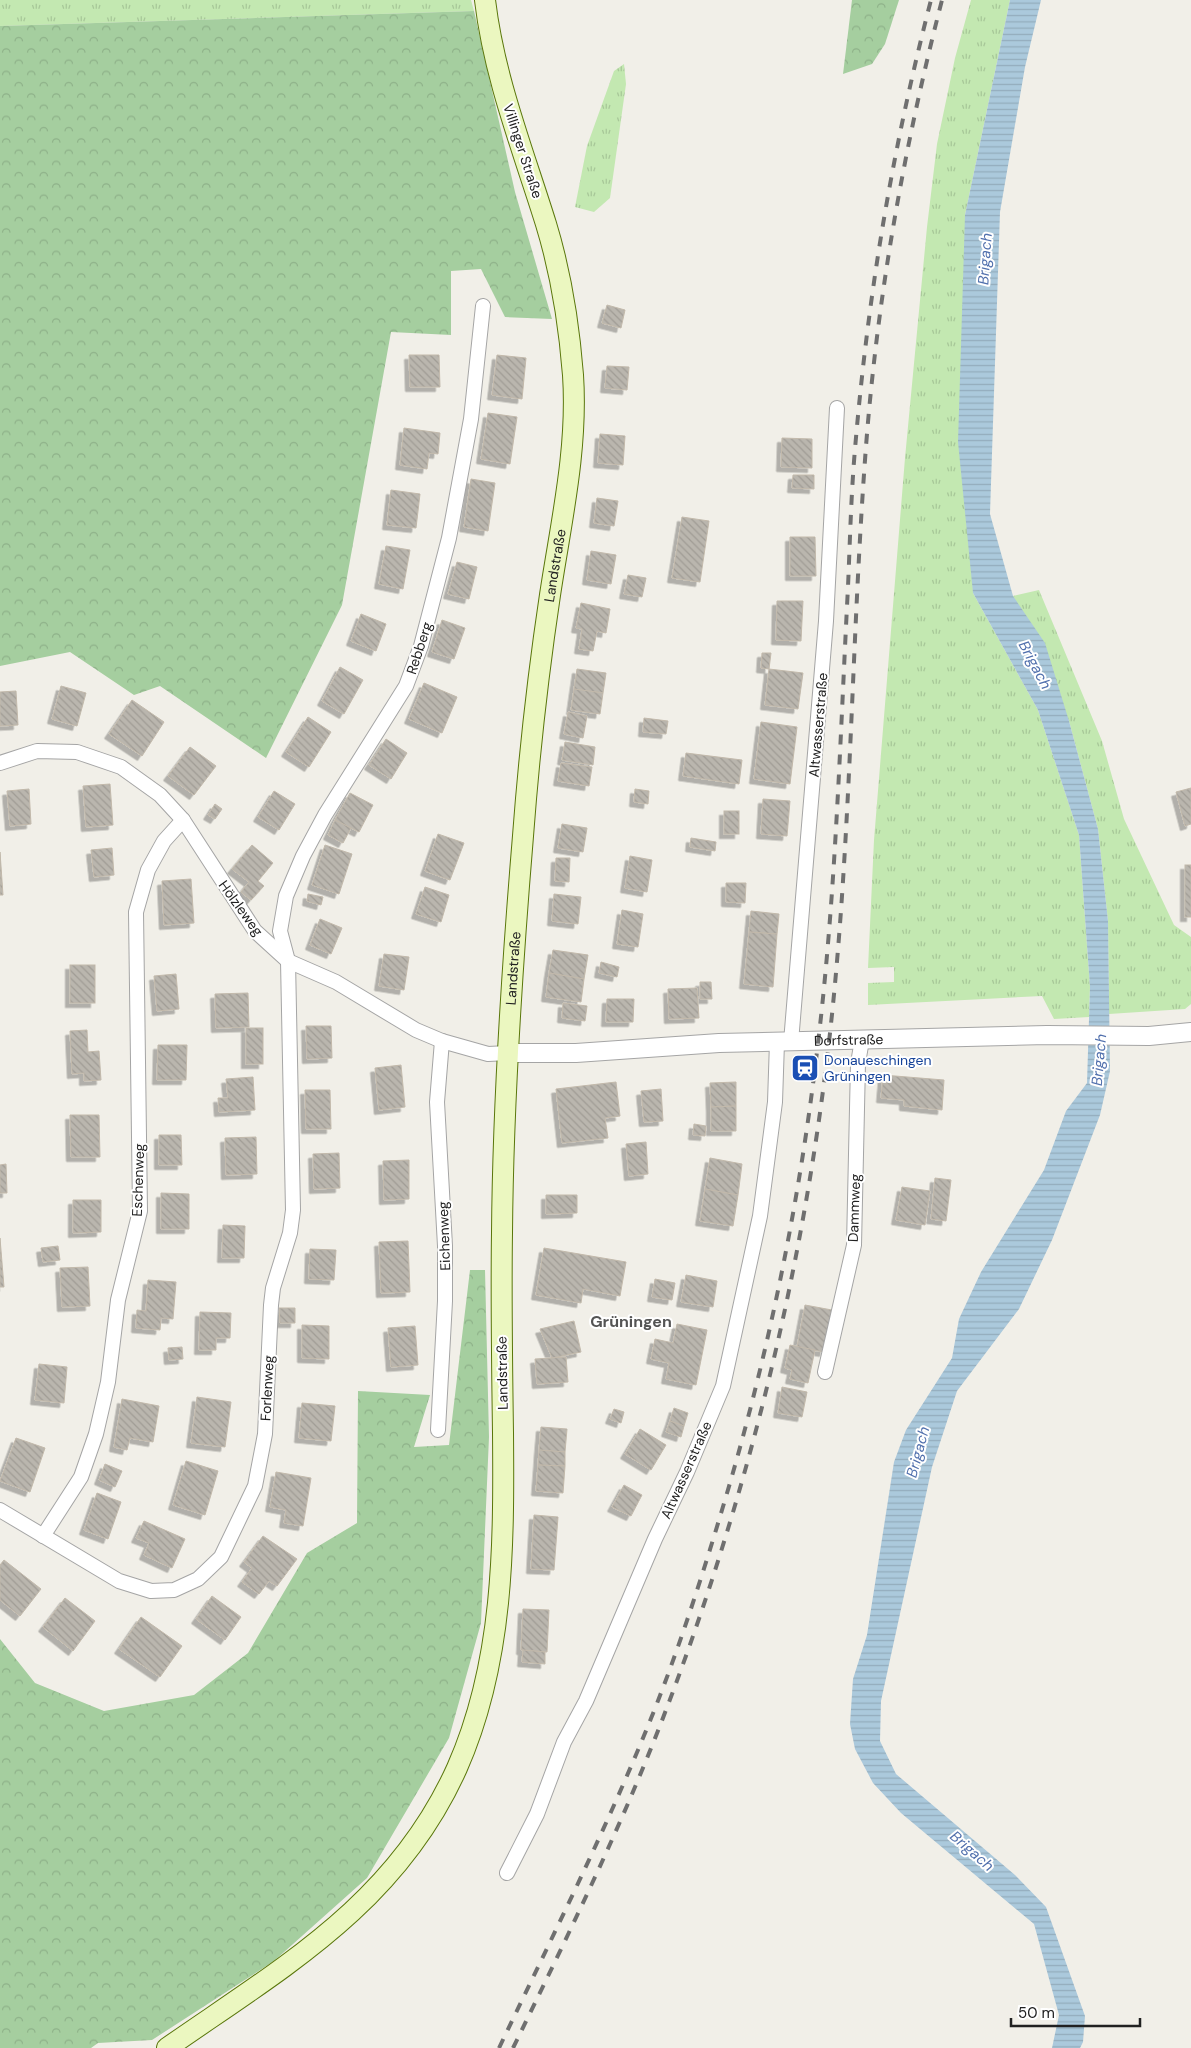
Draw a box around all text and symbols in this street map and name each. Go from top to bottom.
street label: Villinger Straße [499,102,547,201]
water label: Brigach [973,232,997,286]
street label: Landstraße [540,528,570,603]
street label: Rebberg [402,619,436,677]
water label: Brigach [1014,637,1056,693]
street label: Altwasserstraße [804,672,832,778]
street label: Hölzleweg [215,877,267,939]
street label: Landstraße [502,931,524,1006]
street label: Dorfstraße [814,1030,884,1050]
water label: Brigach [1087,1033,1111,1087]
place label: Donaueschingen Grüningen [824,1051,932,1085]
station icon: Donaueschingen Grüningen [790,1053,820,1083]
street label: Eschenweg [128,1143,148,1217]
street label: Dammweg [844,1173,864,1242]
street label: Eichenweg [434,1201,454,1271]
district label: Grüningen [590,1311,672,1332]
street label: Landstraße [492,1336,512,1410]
street label: Forlenweg [256,1354,278,1421]
street label: Altwasserstraße [656,1418,716,1522]
water label: Brigach [902,1424,934,1480]
water label: Brigach [946,1826,998,1876]
scale bar [1011,1996,1140,2028]
text: 50 m [1018,2003,1055,2023]

